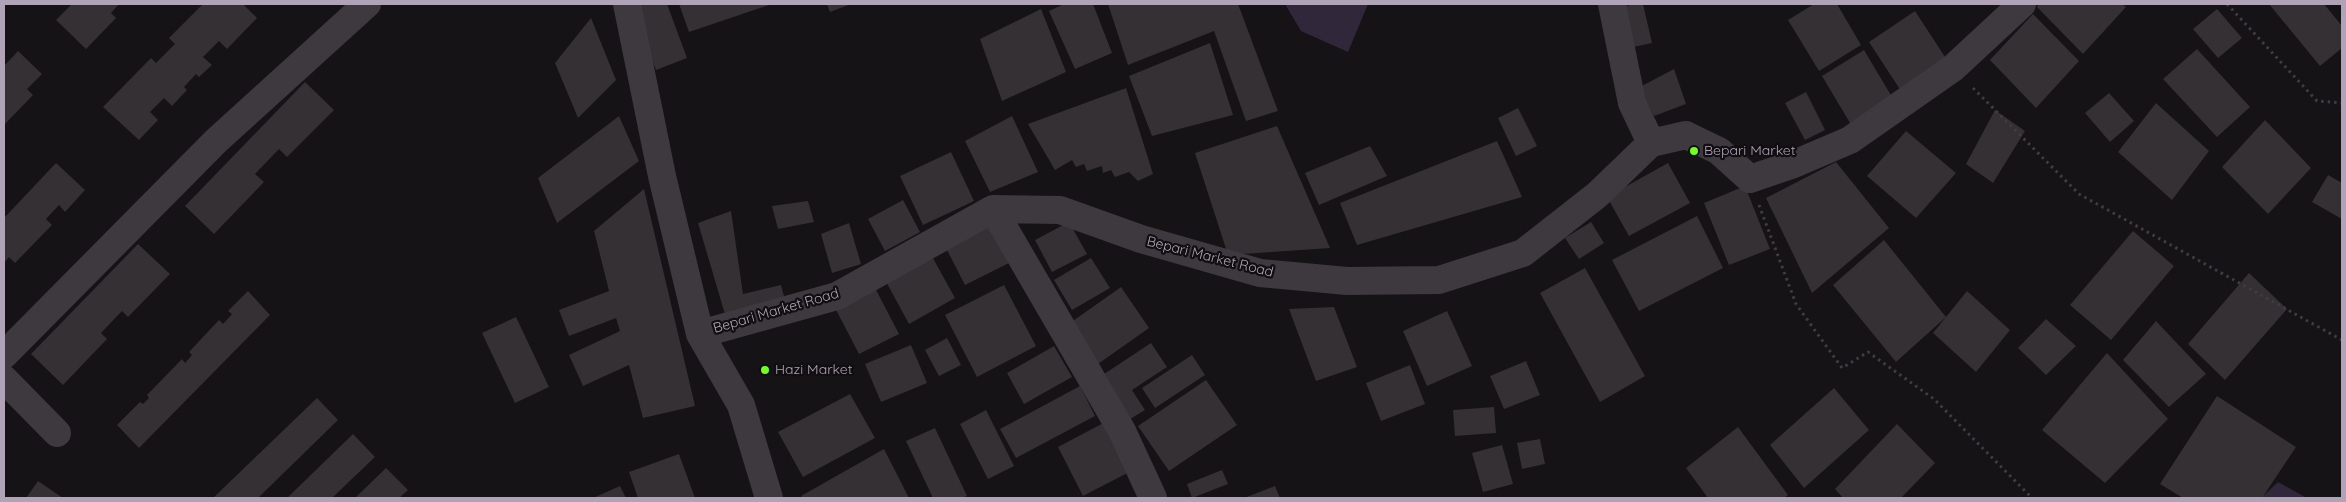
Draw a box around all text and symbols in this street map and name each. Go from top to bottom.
place label: Bepari Market [1704,143,1795,159]
marker: Bepari Market [1688,145,1700,157]
street label: Bepari Market Road [1145,233,1275,281]
street label: Bepari Market Road [711,285,841,337]
place label: Hazi Market [775,362,852,378]
marker: Hazi Market [759,364,771,376]

